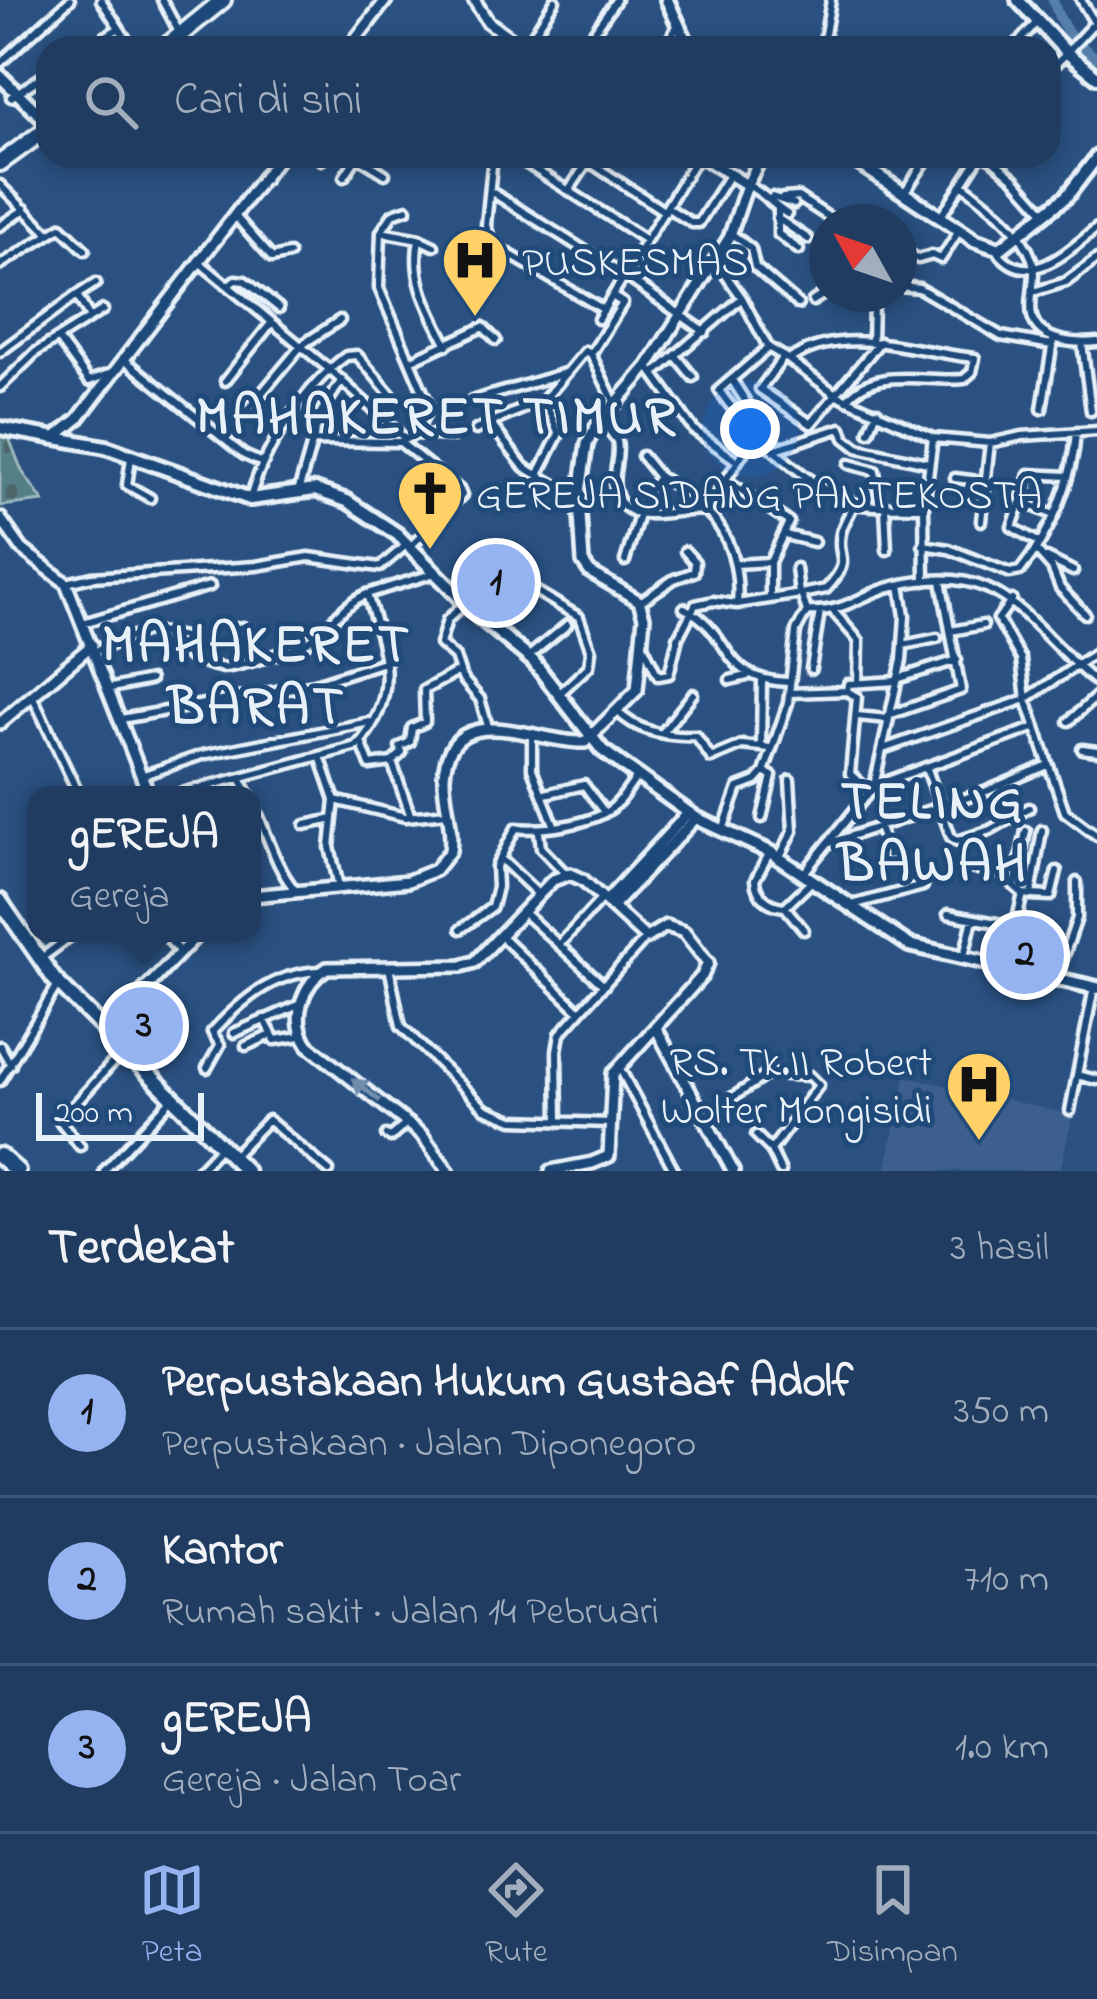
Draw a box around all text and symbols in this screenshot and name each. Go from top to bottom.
search box [36,36,1061,168]
icon: search [78,69,144,135]
text: Cari di sini [174,69,362,135]
north arrow [809,204,917,312]
hospital icon: PUSKESMAS [440,225,510,319]
place label: PUSKESMAS [522,234,748,295]
district label: MAHAKERET TIMUR [196,381,678,459]
your location [720,399,780,459]
church icon: GEREJA SIDANG PANTEKOSTA [395,458,465,552]
place label: GEREJA SIDANG PANTEKOSTA [476,467,1042,528]
pin: 1 [457,538,535,628]
district label: MAHAKERET BARAT [102,609,412,749]
district label: TELING BAWAH [835,766,1029,906]
popup [27,786,261,942]
text: gEREJA [69,803,219,869]
text: Gereja [69,869,170,926]
pin: 2 [986,910,1064,1000]
pin: 3 [105,981,183,1071]
place label: RS. Tk.II Robert Wolter Mongisidi [661,1034,932,1143]
hospital icon: RS. Tk.II Robert Wolter Mongisidi [944,1049,1014,1143]
one-way arrow [350,1078,382,1103]
scale bar [36,1087,204,1140]
text: 200 m [54,1090,133,1138]
text: Terdekat [48,1212,234,1287]
text: 3 hasil [950,1221,1049,1278]
text: Perpustakaan Hukum Gustaaf Adolf [162,1351,853,1417]
text: 1 [81,1384,93,1441]
text: 350 m [954,1384,1049,1441]
text: Perpustakaan · Jalan Diponegoro [162,1417,696,1474]
text: Kantor [162,1519,283,1585]
text: 2 [77,1552,97,1609]
text: 710 m [964,1552,1049,1609]
text: Rumah sakit · Jalan 14 Pebruari [162,1585,659,1642]
text: gEREJA [162,1687,311,1753]
text: 3 [79,1720,95,1777]
text: 1.0 km [955,1720,1049,1777]
text: Gereja · Jalan Toar [162,1753,461,1810]
tab: Peta [139,1857,205,1977]
tab: Rute [483,1857,549,1977]
tab: Disimpan [827,1857,958,1977]

